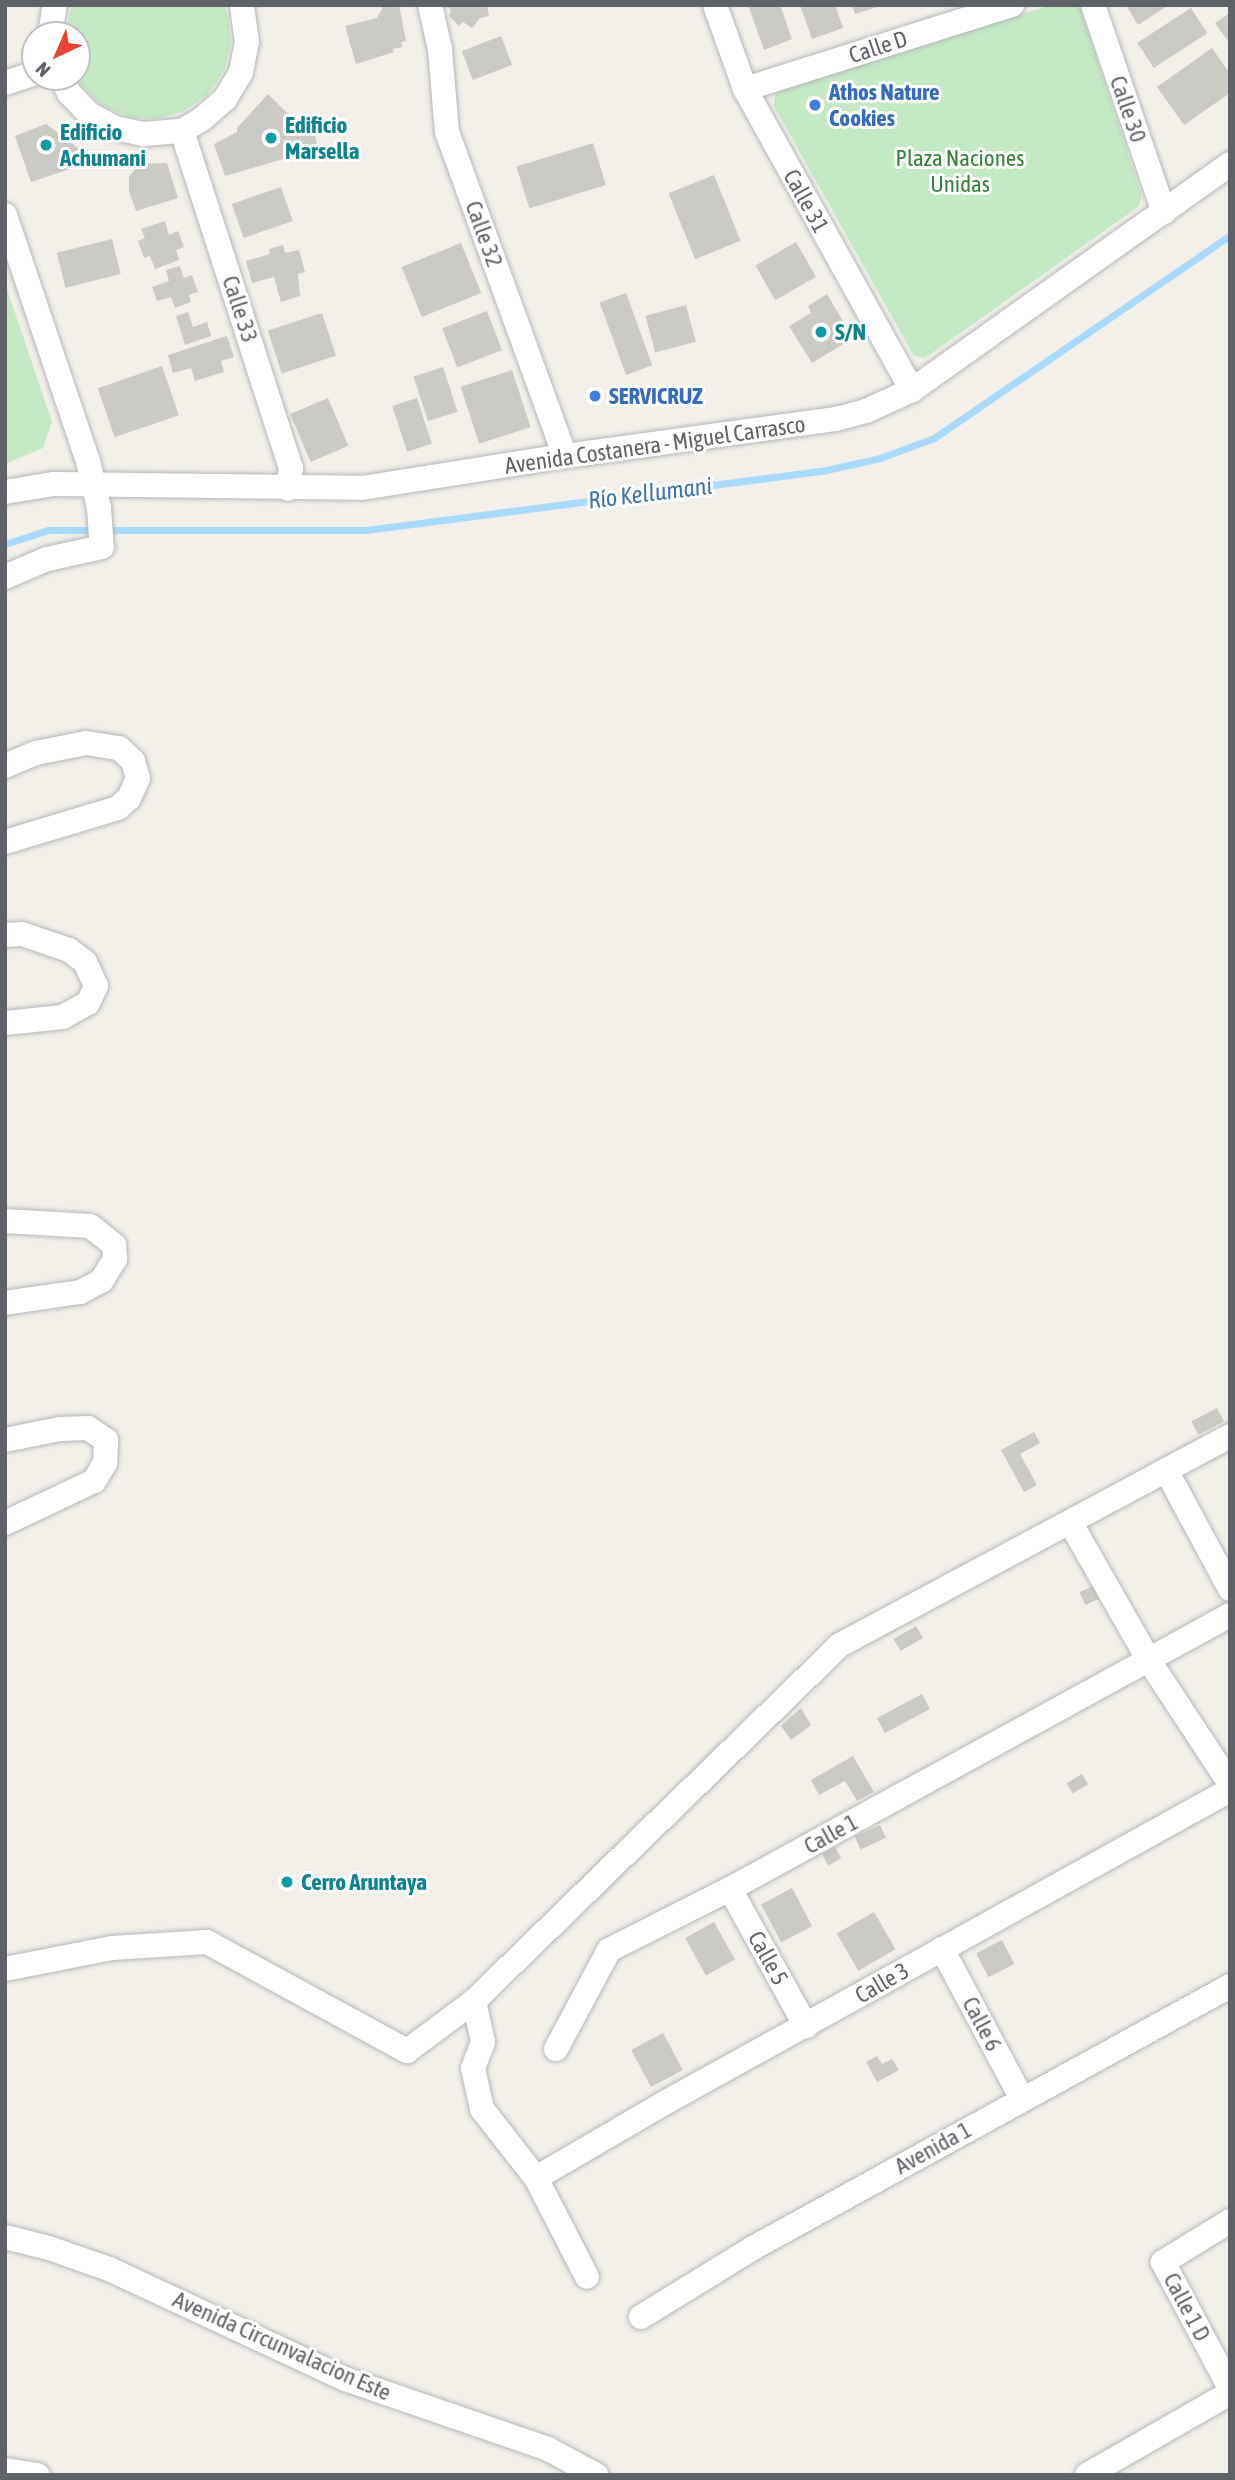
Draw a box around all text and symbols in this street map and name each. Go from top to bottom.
north arrow [21,21,91,91]
street label: Calle D [845,25,911,69]
text: N [31,58,54,81]
street label: Calle 30 [1104,72,1152,146]
place label: Athos Nature Cookies [829,78,939,132]
marker: Athos Nature Cookies [807,97,823,113]
place label: Edificio Marsella [285,111,359,165]
place label: Edificio Achumani [60,118,146,172]
marker: Edificio Marsella [263,130,279,146]
marker: Edificio Achumani [38,137,54,153]
park label: Plaza Naciones Unidas [896,144,1024,198]
street label: Calle 31 [777,164,835,238]
street label: Calle 32 [459,197,509,271]
street label: Calle 33 [216,272,264,346]
place label: S/N [835,318,866,346]
marker: S/N [813,324,829,340]
place label: SERVICRUZ [609,382,703,410]
marker: SERVICRUZ [587,388,603,404]
street label: Avenida Costanera - Miguel Carrasco [503,410,807,480]
water label: Río Kellumani [587,471,713,515]
street label: Calle 1 [799,1808,863,1860]
place label: Cerro Aruntaya [301,1868,427,1896]
marker: Cerro Aruntaya [279,1874,295,1890]
street label: Calle 5 [742,1926,794,1990]
street label: Calle 3 [850,1957,914,2009]
street label: Calle 6 [956,1992,1008,2056]
street label: Avenida 1 [890,2116,976,2180]
street label: Calle 1 D [1158,2268,1216,2346]
street label: Avenida Circunvalacion Este [169,2285,395,2407]

